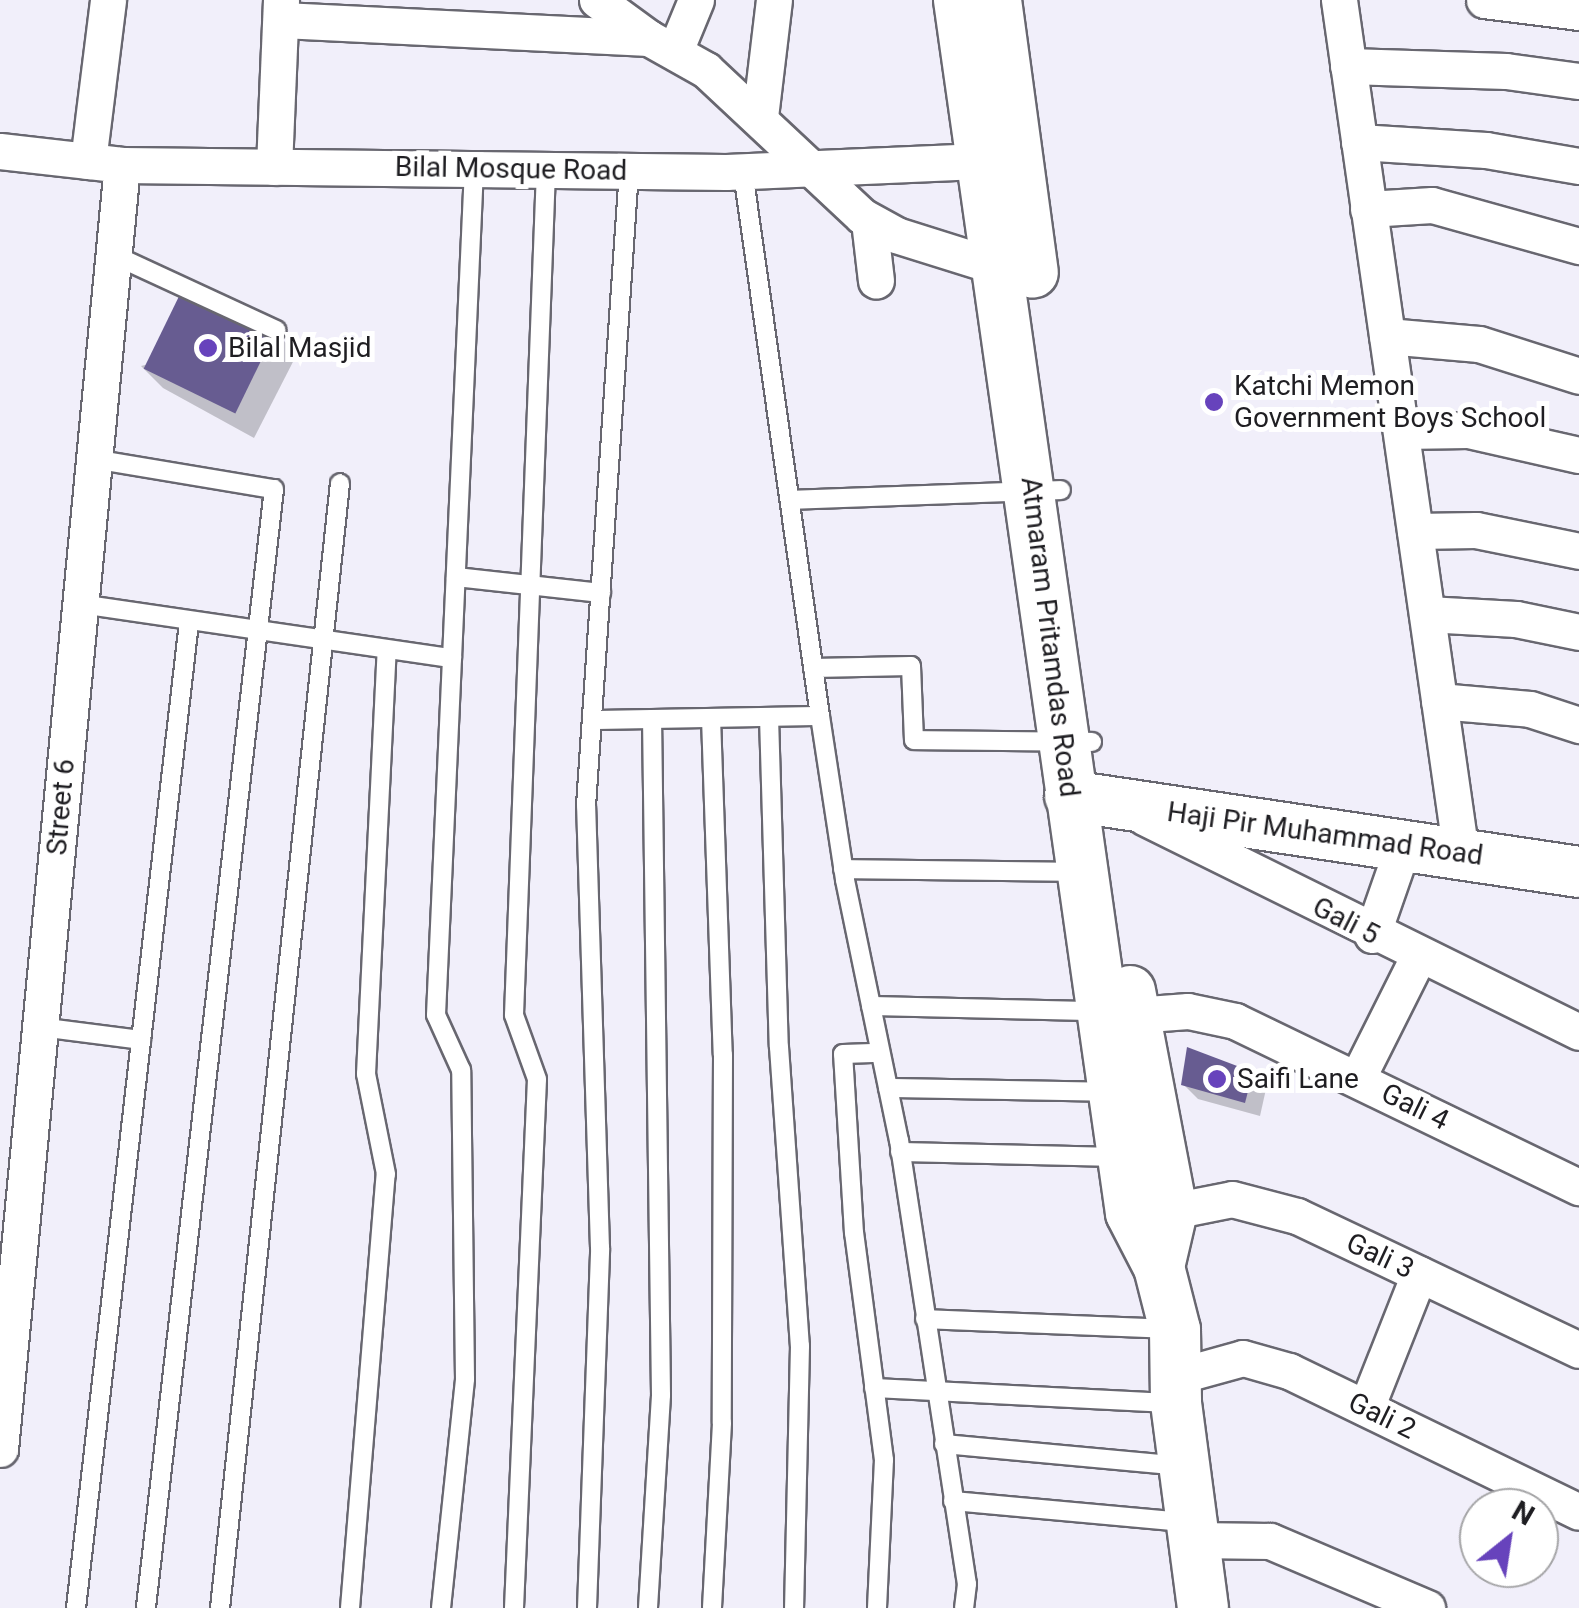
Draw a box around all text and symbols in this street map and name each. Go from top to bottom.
street label: Bilal Mosque Road [395,150,627,188]
place label: Bilal Masjid [228,331,371,365]
marker: Bilal Masjid [197,337,219,359]
place label: Katchi Memon Government Boys School [1234,369,1546,435]
marker: Katchi Memon Government Boys School [1203,391,1225,413]
street label: Atmaram Pritamdas Road [1014,475,1086,799]
street label: Street 6 [40,757,82,857]
street label: Haji Pir Muhammad Road [1165,795,1485,873]
street label: Gali 5 [1307,890,1385,952]
place label: Saifi Lane [1237,1062,1359,1096]
marker: Saifi Lane [1206,1068,1228,1090]
street label: Gali 4 [1376,1076,1454,1138]
street label: Gali 3 [1341,1226,1419,1286]
street label: Gali 2 [1343,1385,1421,1447]
north arrow [1459,1488,1559,1588]
text: N [1506,1494,1540,1533]

